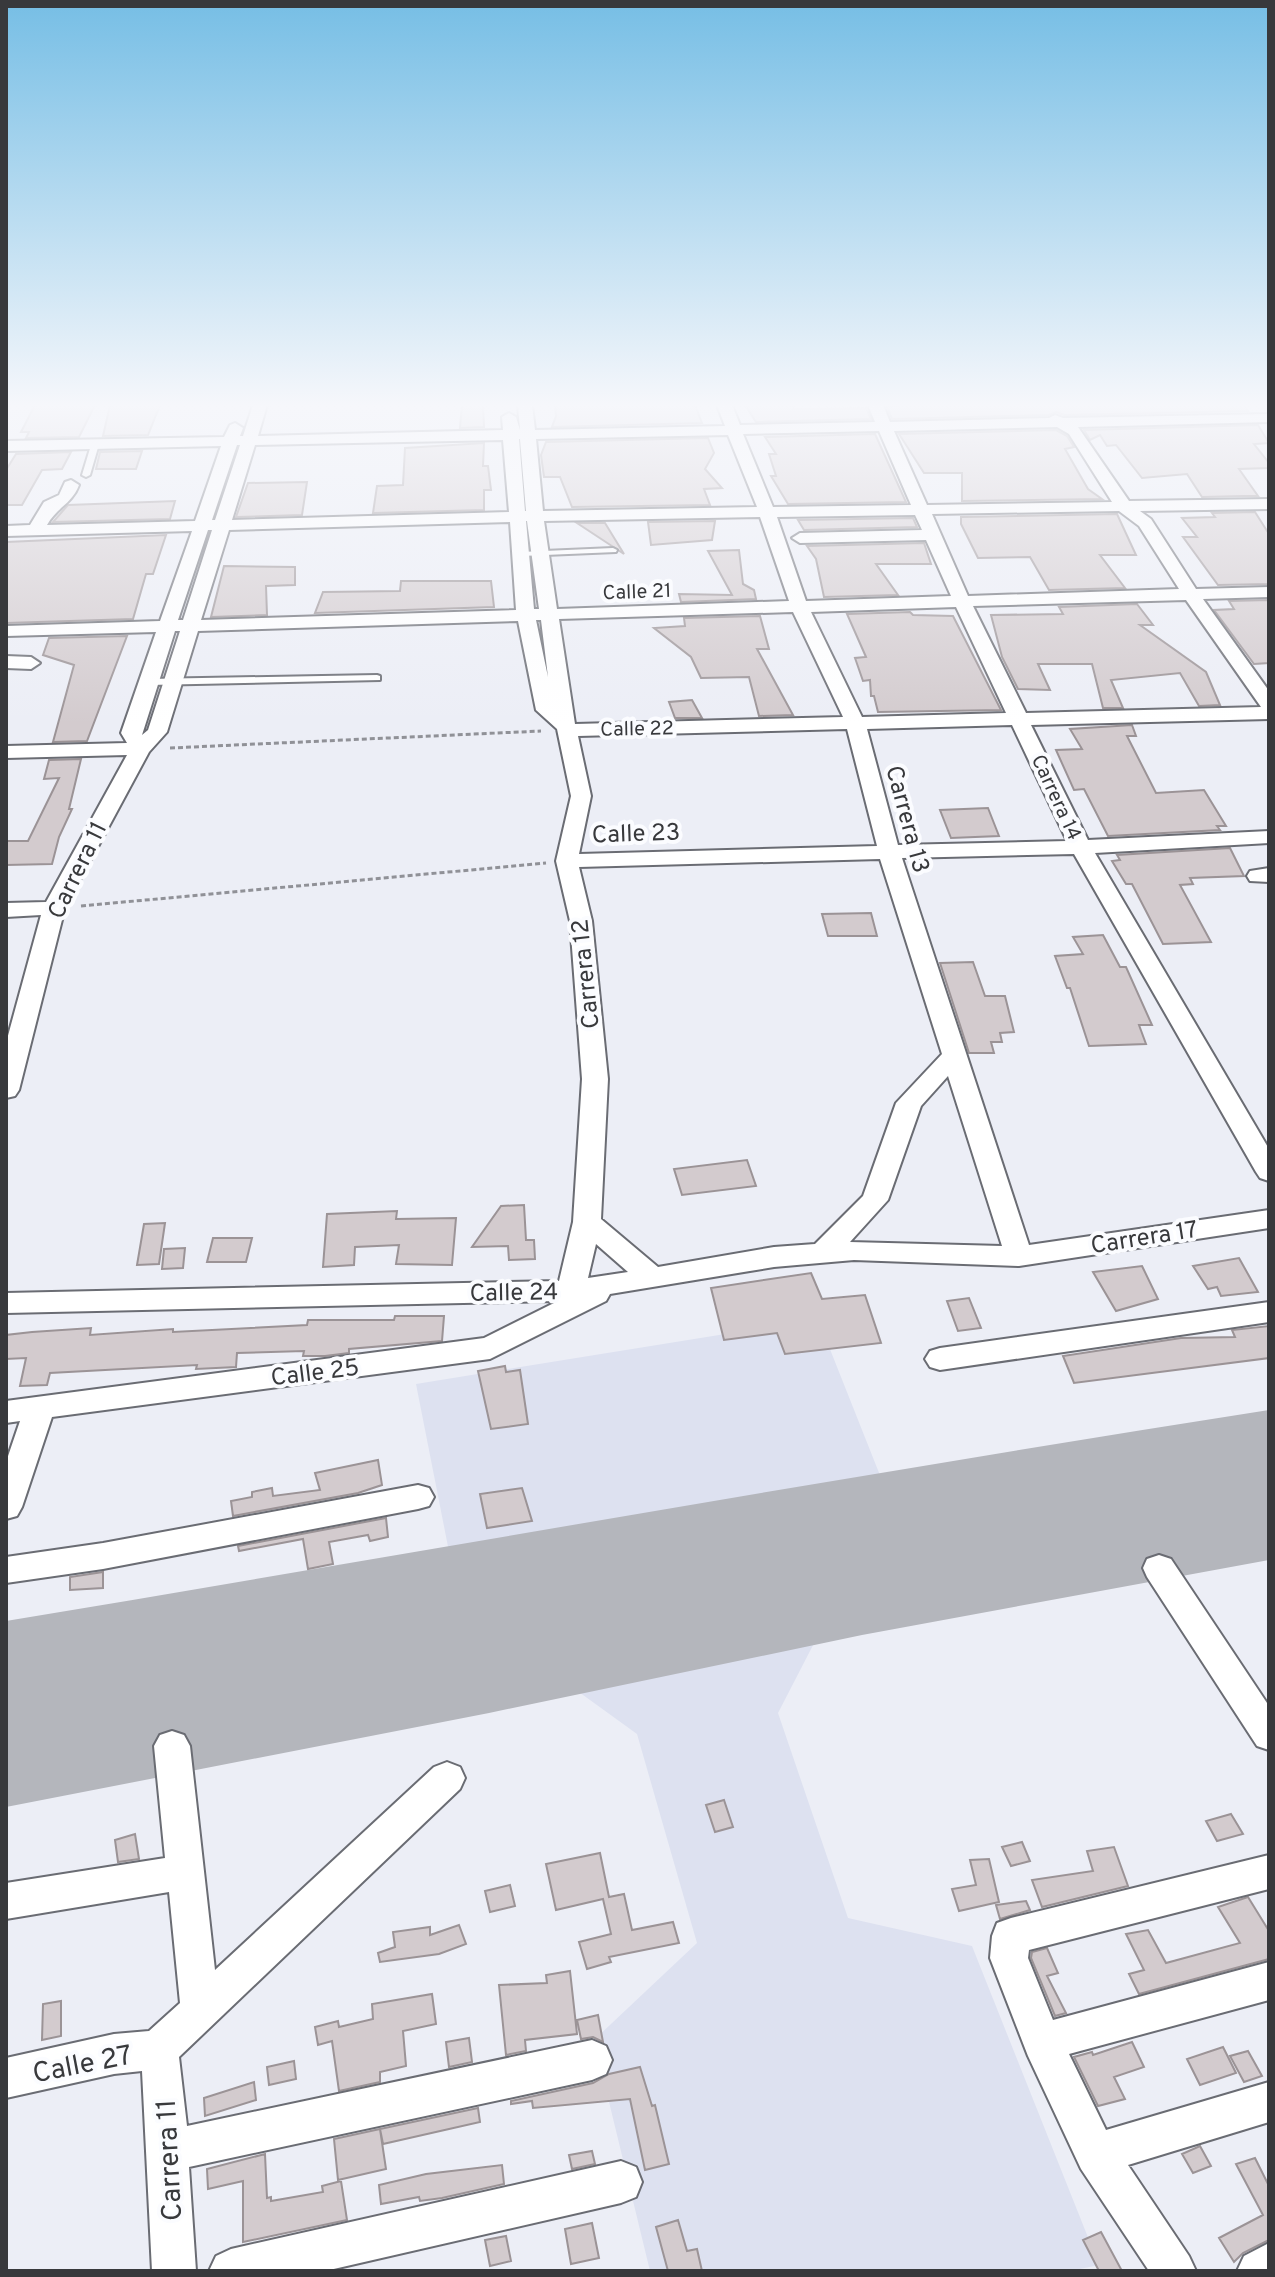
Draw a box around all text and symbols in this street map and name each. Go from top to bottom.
street label: Calle 21 [602,579,672,607]
street label: Calle 22 [600,716,674,744]
street label: Carrera 14 [1024,751,1086,845]
street label: Carrera 13 [877,762,935,877]
street label: Carrera 11 [42,817,115,924]
street label: Calle 23 [591,818,681,852]
street label: Carrera 12 [566,917,608,1030]
street label: Carrera 17 [1089,1216,1200,1262]
street label: Calle 24 [469,1278,559,1310]
street label: Calle 25 [269,1354,361,1394]
street label: Calle 27 [30,2039,135,2093]
street label: Carrera 11 [150,2098,192,2222]

